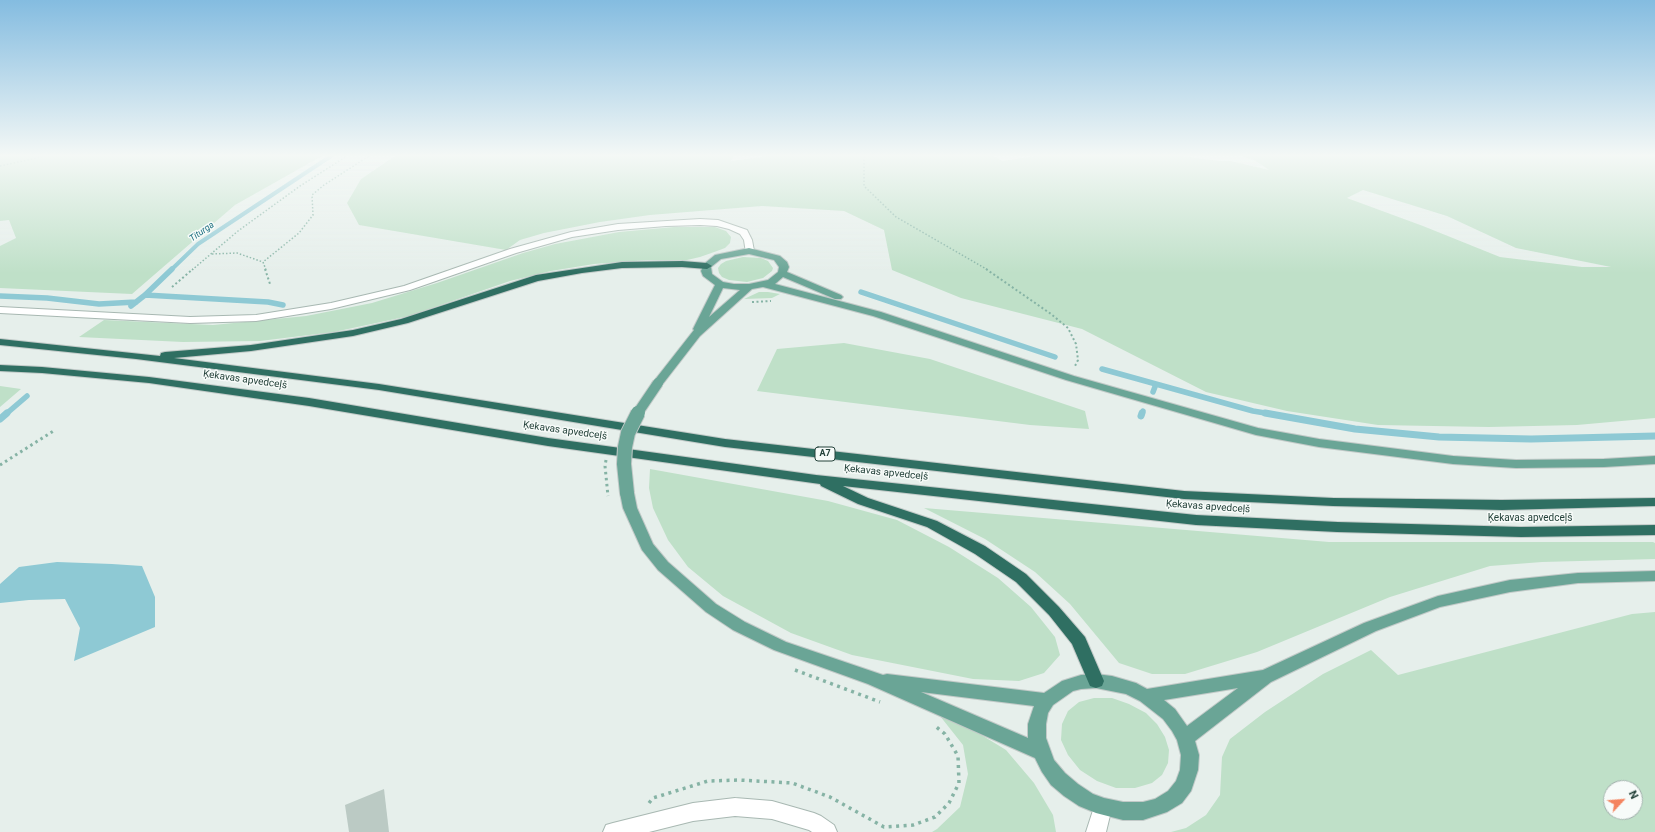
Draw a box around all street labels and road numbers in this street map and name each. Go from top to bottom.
street label: Ķekavas apvedceļš [202,368,288,392]
street label: Ķekavas apvedceļš [522,419,608,443]
road number: A7 [815,447,835,461]
street label: Ķekavas apvedceļš [843,463,929,483]
street label: Ķekavas apvedceļš [1165,498,1251,516]
street label: Ķekavas apvedceļš [1488,512,1572,524]

